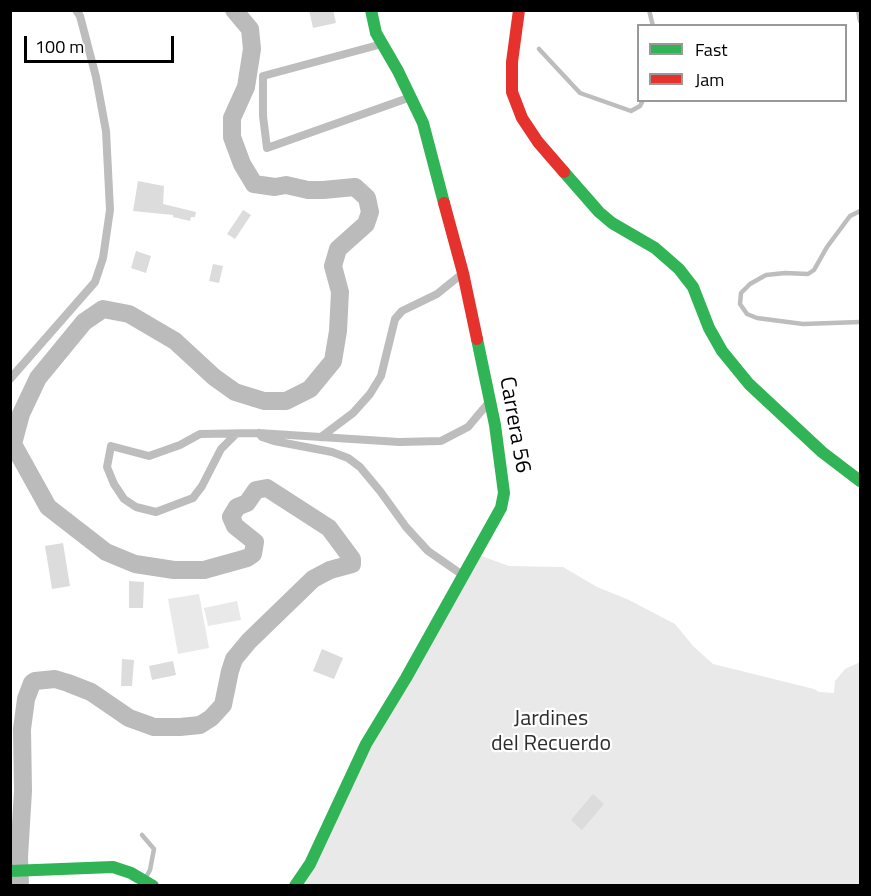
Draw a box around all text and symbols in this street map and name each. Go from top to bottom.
scale bar [27,24,177,62]
legend [637,24,847,102]
text: 100 m [35,33,84,60]
text: Fast [695,36,728,63]
text: Jam [695,66,724,93]
street label: Carrera 56 [493,375,535,475]
park label: Jardines del Recuerdo [491,707,611,758]

